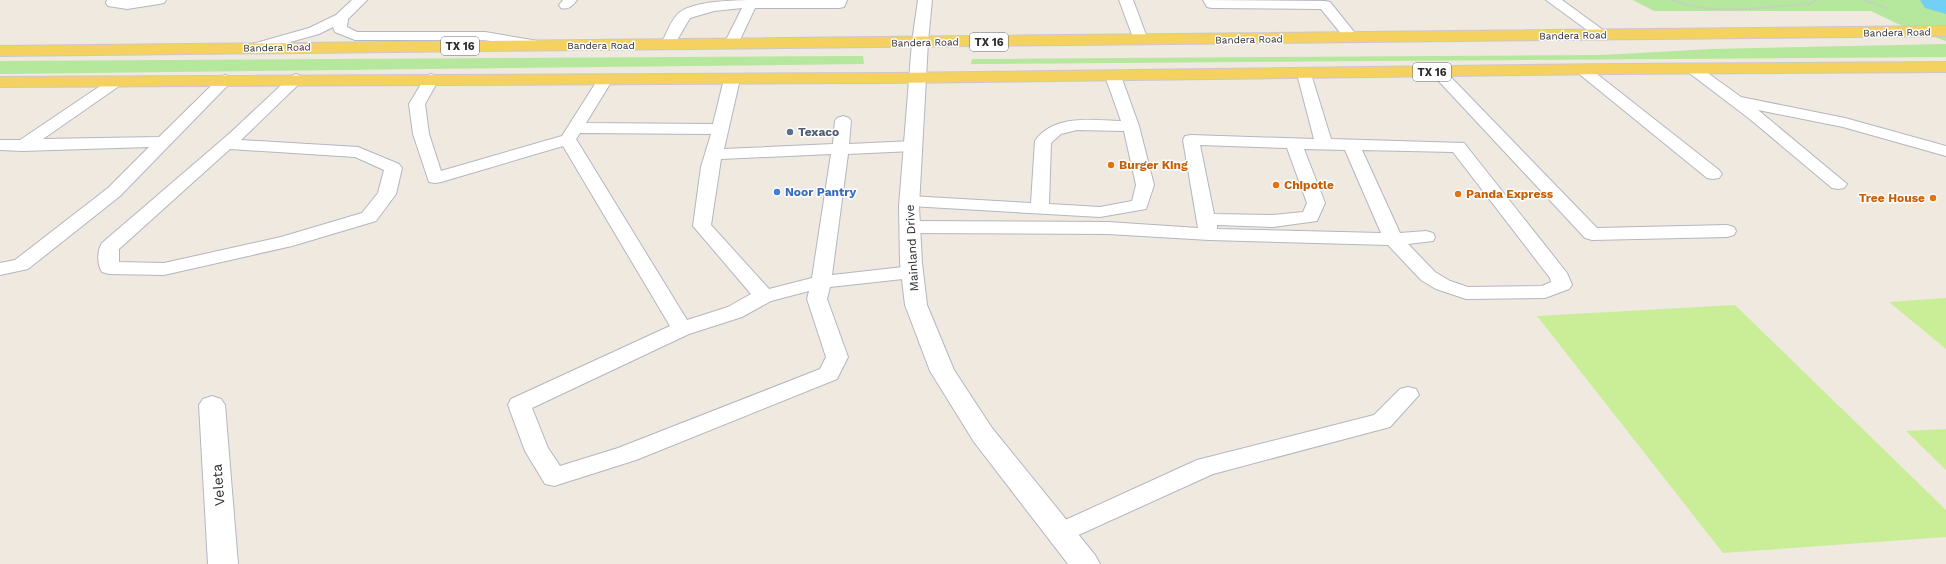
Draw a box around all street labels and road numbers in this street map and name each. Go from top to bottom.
street label: Bandera Road [1863,26,1931,39]
street label: Bandera Road [1539,29,1607,42]
road number: TX 16 [970,33,1008,51]
street label: Bandera Road [1215,33,1283,46]
street label: Bandera Road [891,36,959,49]
road number: TX 16 [441,37,479,55]
street label: Bandera Road [567,40,635,51]
street label: Bandera Road [243,41,311,54]
road number: TX 16 [1413,63,1451,81]
street label: Mainland Drive [903,204,921,292]
street label: Veleta [209,463,227,507]

